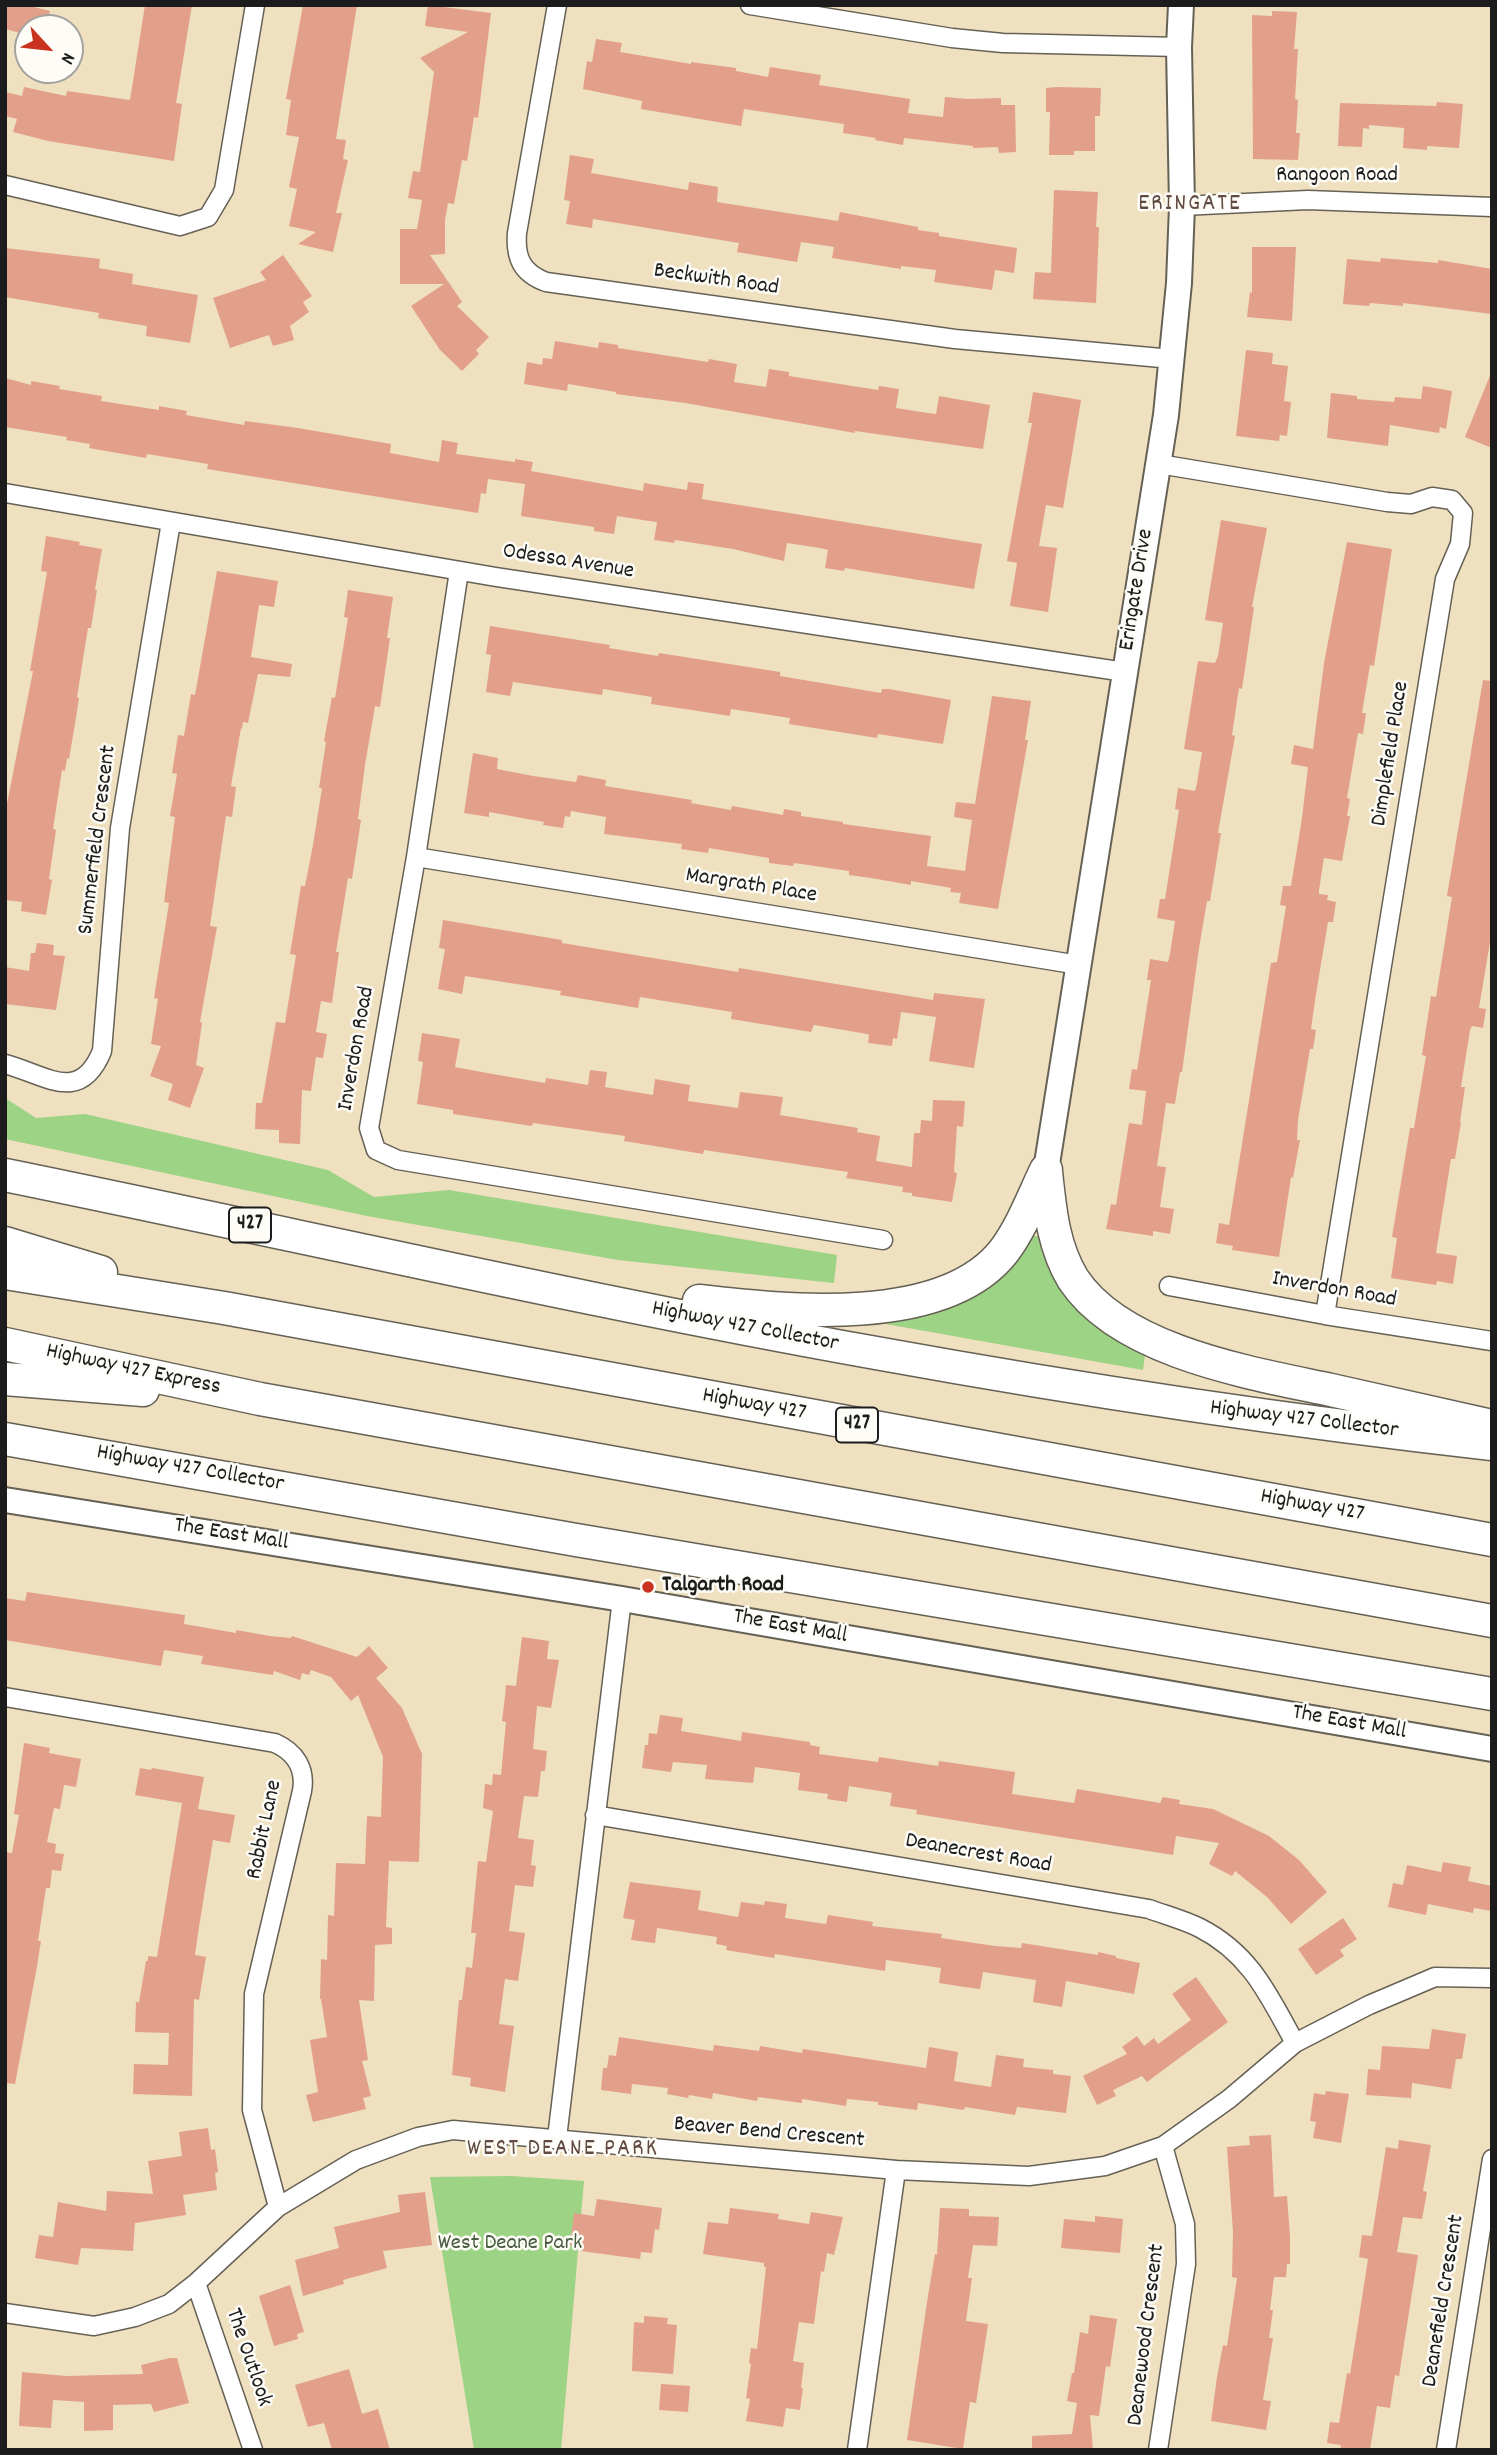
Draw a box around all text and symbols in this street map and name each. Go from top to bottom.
north arrow [14,14,84,84]
text: N [52,48,81,68]
street label: Rangoon Road [1276,163,1398,191]
district label: ERINGATE [1139,192,1241,220]
street label: Beckwith Road [652,259,780,303]
street label: Eringate Drive [1115,527,1161,653]
street label: Odessa Avenue [500,539,636,587]
street label: Dimplefield Place [1367,680,1417,828]
street label: Summerfield Crescent [74,744,124,936]
street label: Margrath Place [683,863,819,911]
street label: Inverdon Road [333,985,383,1113]
road number: 427 [229,1208,271,1242]
street label: Inverdon Road [1270,1266,1398,1316]
street label: Highway 427 Collector [649,1296,841,1360]
street label: Highway 427 Express [43,1339,223,1403]
street label: Highway 427 [700,1383,808,1429]
street label: Highway 427 Collector [1208,1396,1400,1446]
road number: 427 [836,1408,878,1442]
street label: Highway 427 Collector [94,1440,286,1500]
street label: Highway 427 [1258,1484,1366,1530]
street label: The East Mall [172,1513,290,1559]
place label: Talgarth Road [662,1573,784,1601]
marker: Talgarth Road [640,1579,656,1595]
street label: The East Mall [731,1604,849,1652]
street label: The East Mall [1290,1700,1408,1748]
street label: Rabbit Lane [242,1778,290,1882]
street label: Deanecrest Road [903,1829,1053,1881]
street label: Beaver Bend Crescent [673,2112,865,2156]
district label: WEST DEANE PARK [469,2137,657,2165]
street label: Deanefield Crescent [1418,2213,1472,2389]
park label: West Deane Park [438,2231,582,2259]
street label: Deanewood Crescent [1123,2242,1173,2428]
street label: The Outlook [217,2305,277,2411]

